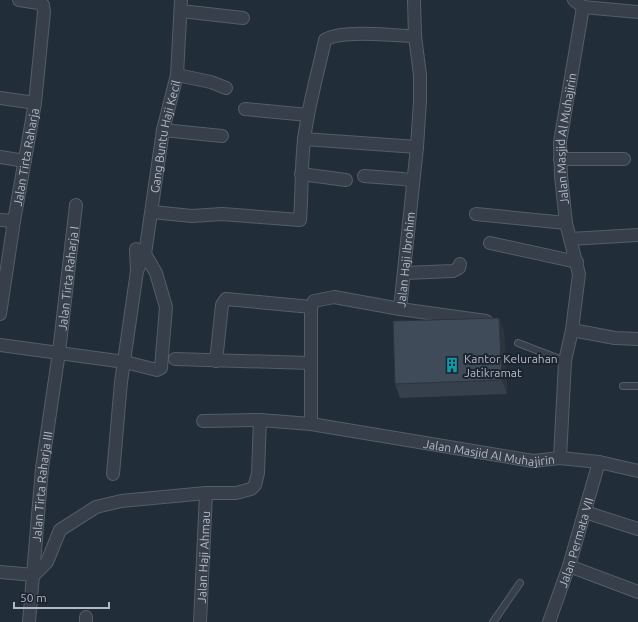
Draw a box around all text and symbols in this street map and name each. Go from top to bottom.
street label: Jalan Masjid Al Muhajirin [553,72,578,205]
street label: Gang Buntu Haji Kecil [147,79,182,194]
street label: Jalan Tirta Raharja [10,107,40,207]
street label: Jalan Haji Ibrohim [394,211,417,308]
street label: Jalan Tirta Raharja I [55,225,80,331]
place label: Kantor Kelurahan Jatikramat [464,352,558,379]
building icon: Kantor Kelurahan Jatikramat [443,356,461,374]
street label: Jalan Tirta Raharja III [29,430,54,543]
street label: Jalan Masjid Al Muhajirin [422,436,555,468]
street label: Jalan Permata VII [555,496,595,589]
street label: Jalan Haji Ahmau [194,511,212,603]
scale bar [14,584,109,610]
text: 50 m [20,591,47,604]

